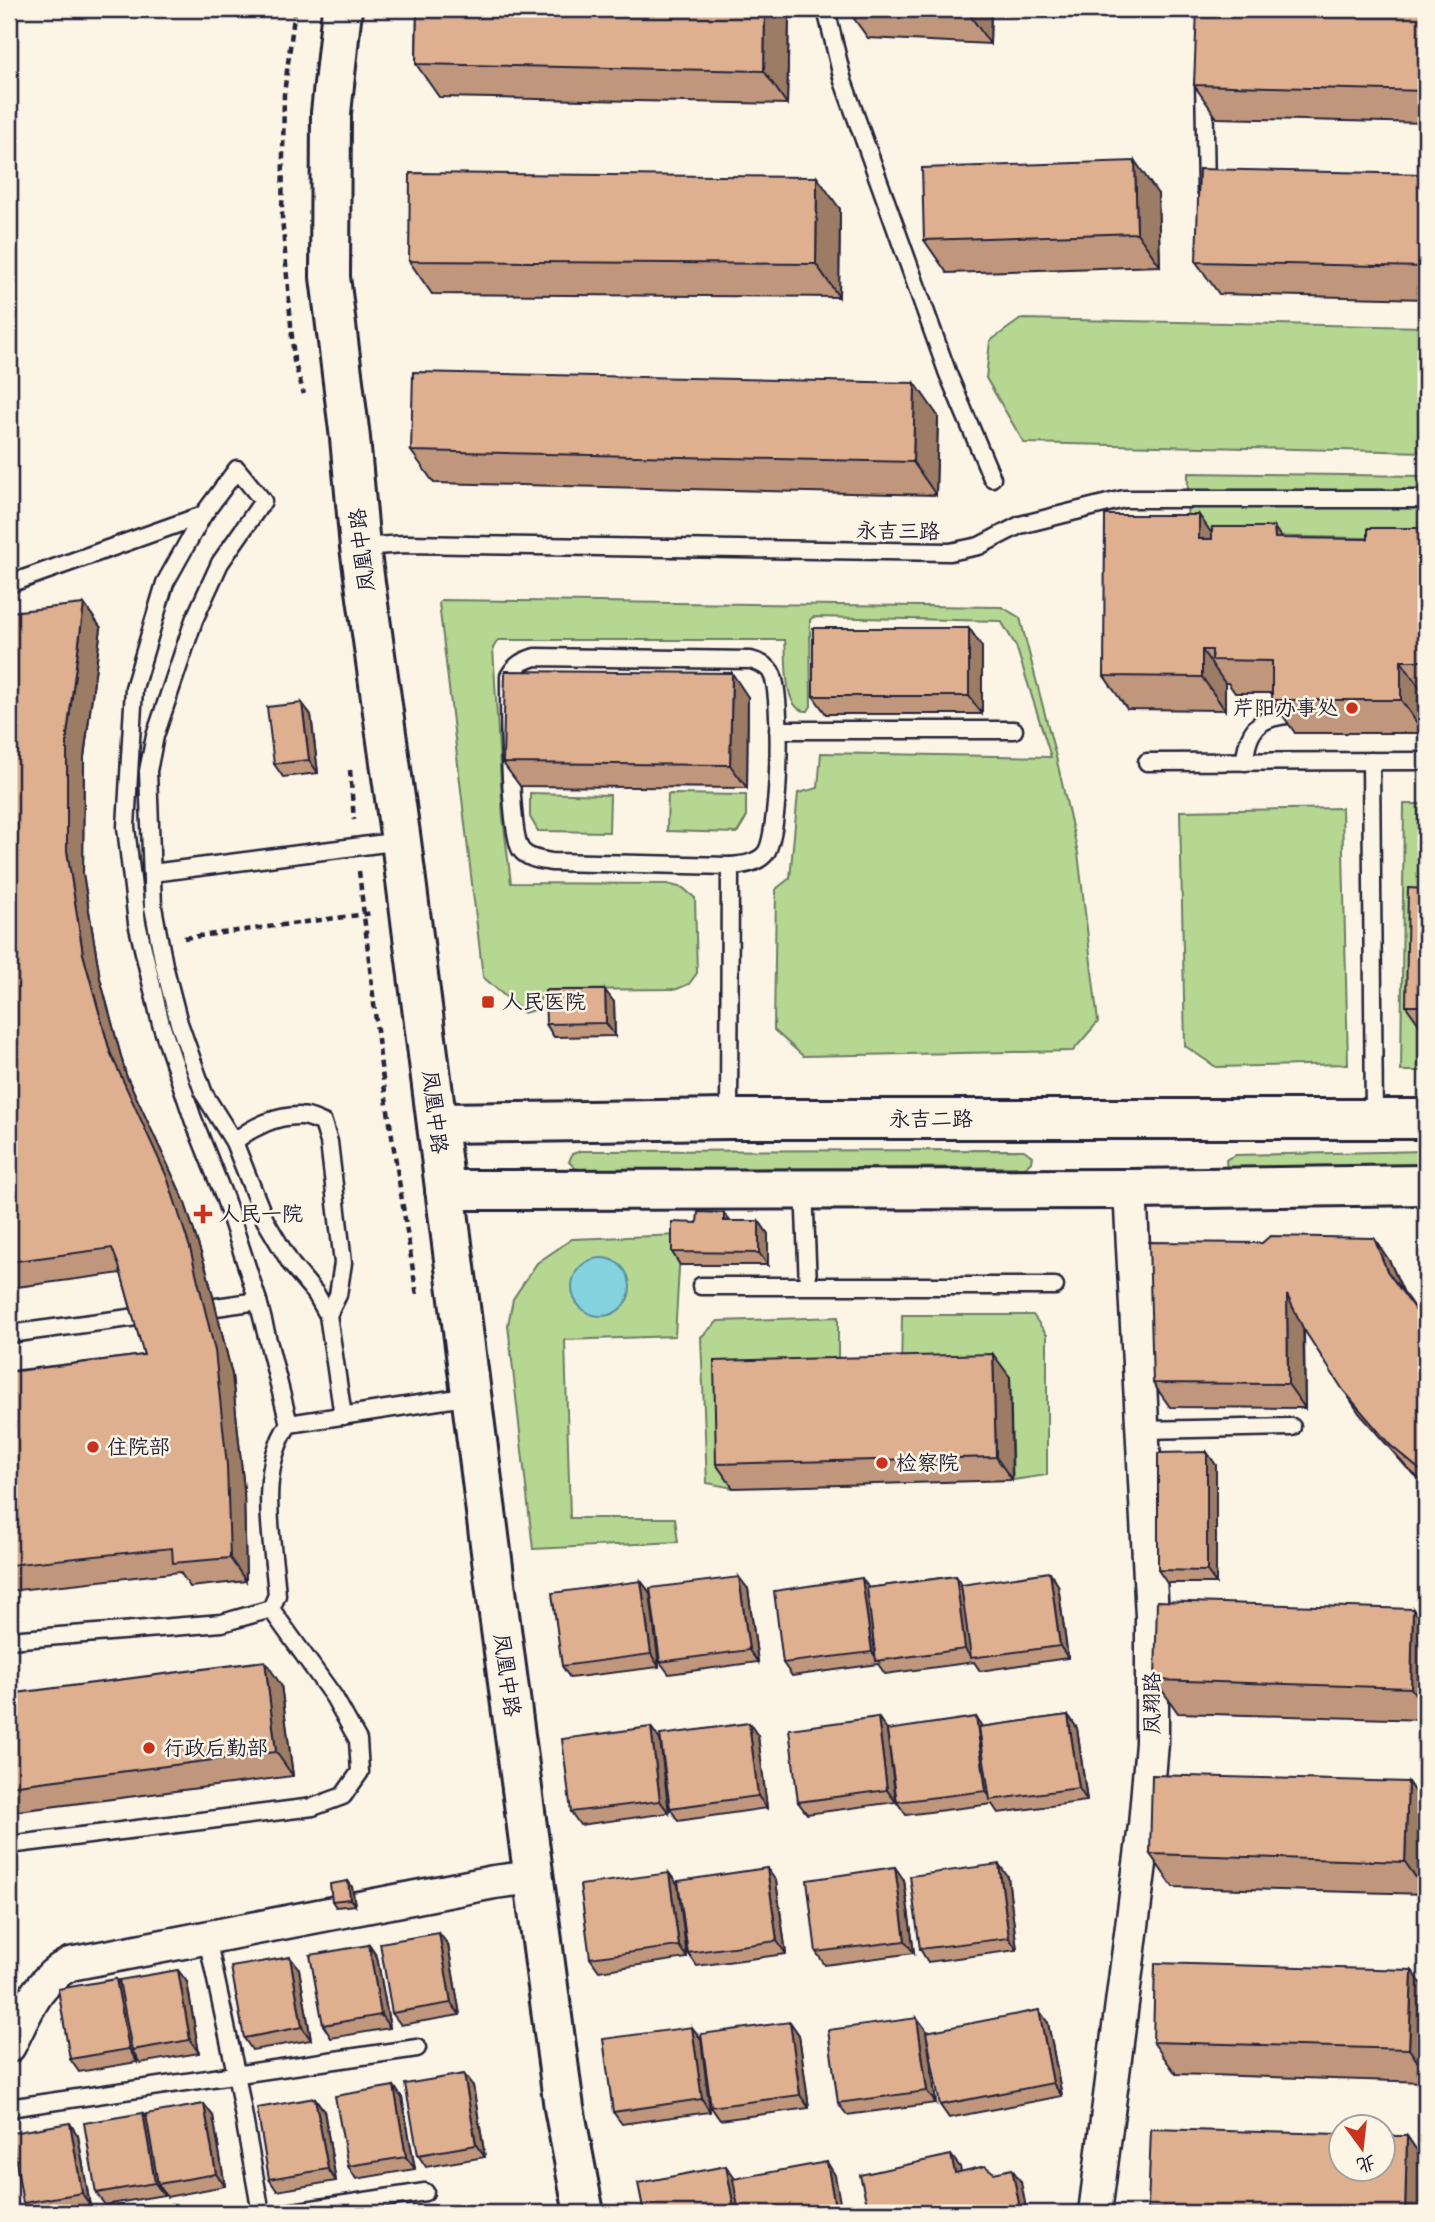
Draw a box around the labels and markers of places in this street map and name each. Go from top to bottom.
place label: 芹阳办事处 [1233,694,1338,722]
marker: 芹阳办事处 [1344,700,1360,716]
place label: 人民医院 [502,988,586,1016]
marker: 人民医院 [480,994,496,1010]
place label: 人民一院 [219,1200,303,1228]
marker: 人民一院 [193,1204,213,1224]
place label: 住院部 [107,1433,170,1461]
marker: 住院部 [85,1439,101,1455]
place label: 检察院 [896,1449,959,1477]
marker: 检察院 [874,1455,890,1471]
place label: 行政后勤部 [163,1734,268,1762]
marker: 行政后勤部 [141,1740,157,1756]

